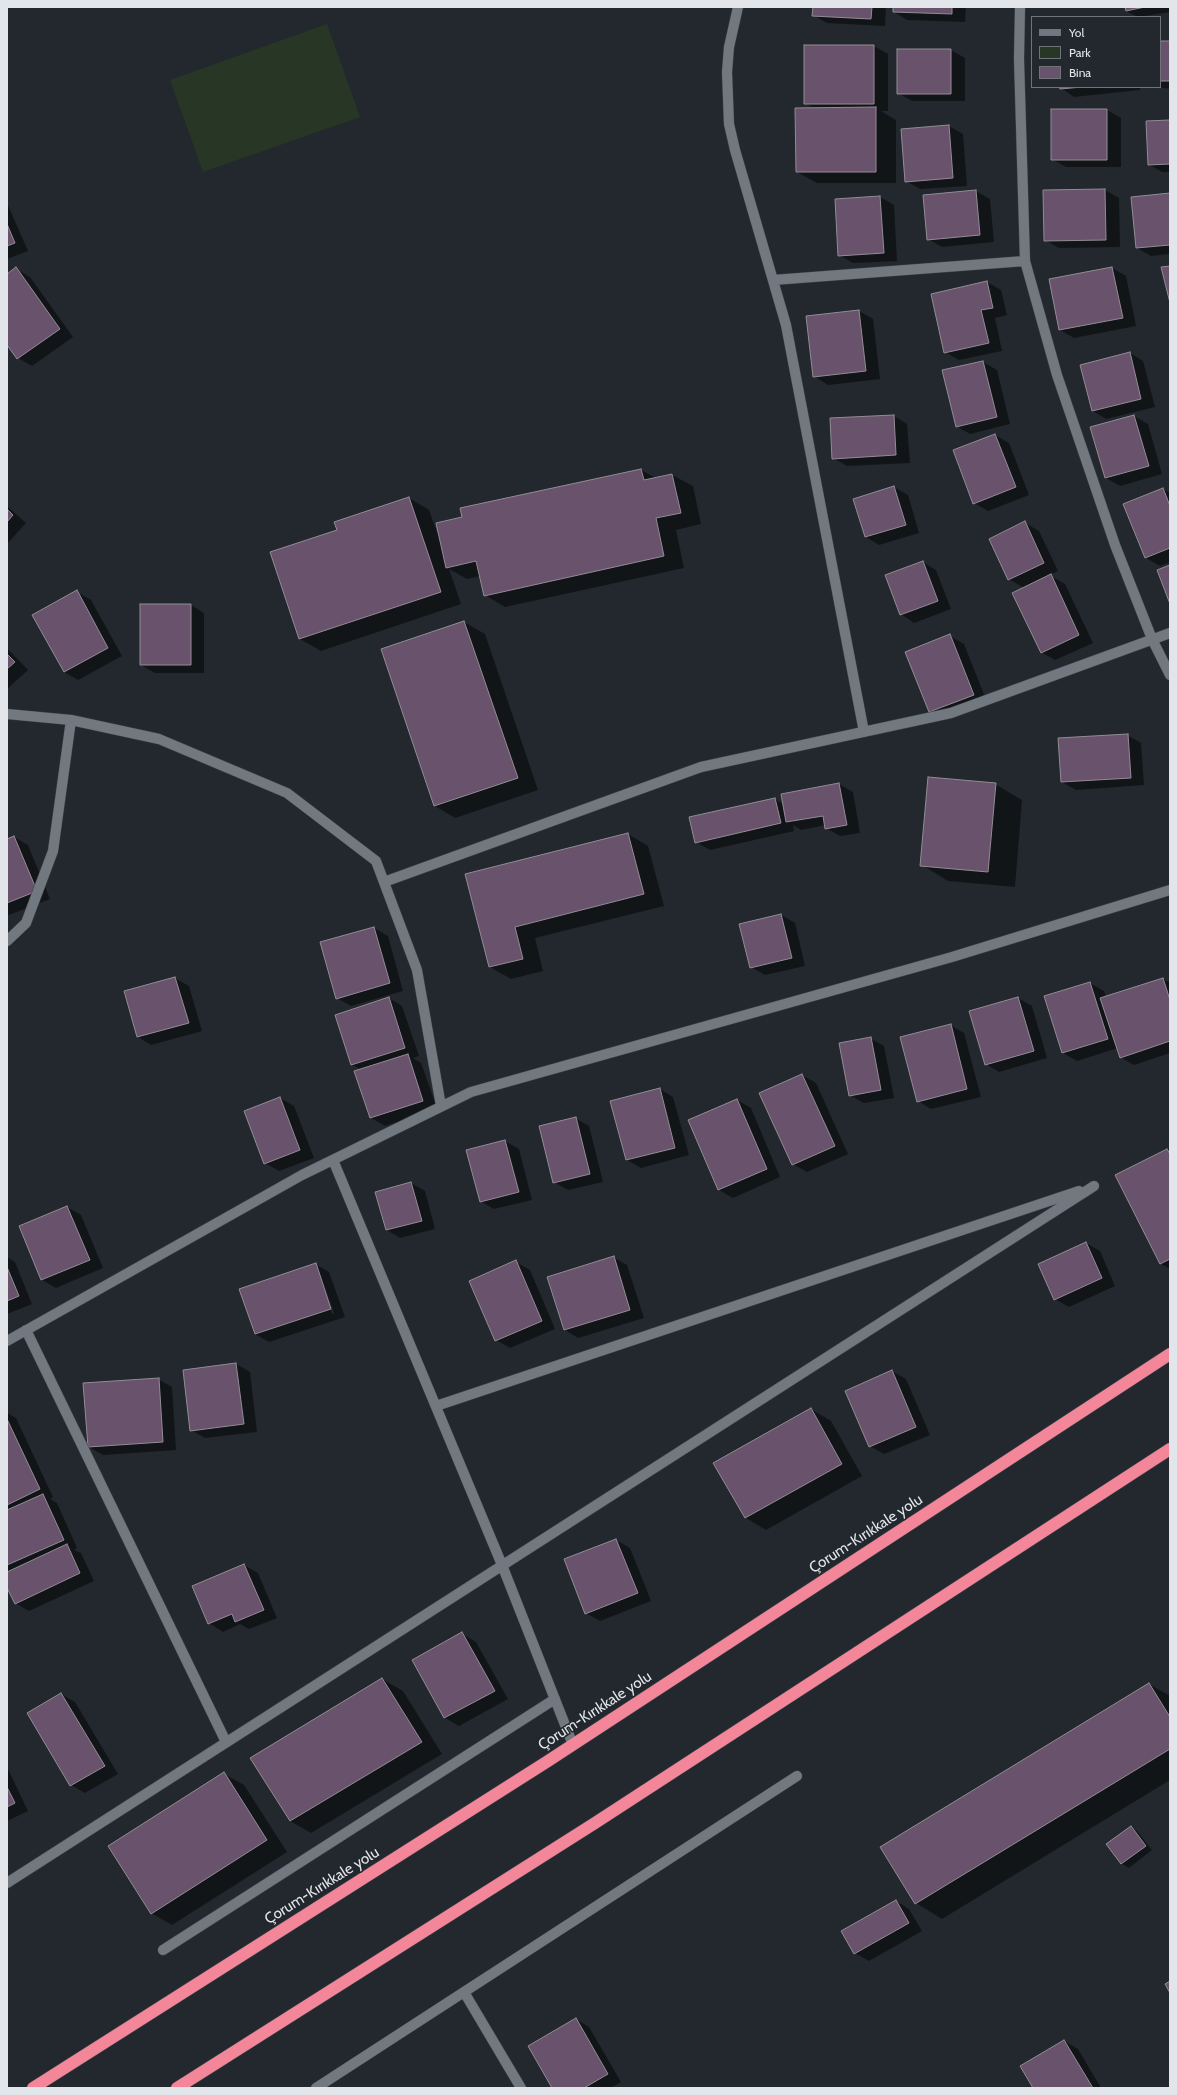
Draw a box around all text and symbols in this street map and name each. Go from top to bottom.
legend [1031,16,1161,88]
text: Yol [1069,25,1084,40]
text: Park [1069,45,1091,60]
text: Bina [1069,65,1091,80]
street label: Çorum-Kırıkkale yolu [806,1491,926,1577]
street label: Çorum-Kırıkkale yolu [535,1668,655,1754]
street label: Çorum-Kırıkkale yolu [261,1844,383,1928]

